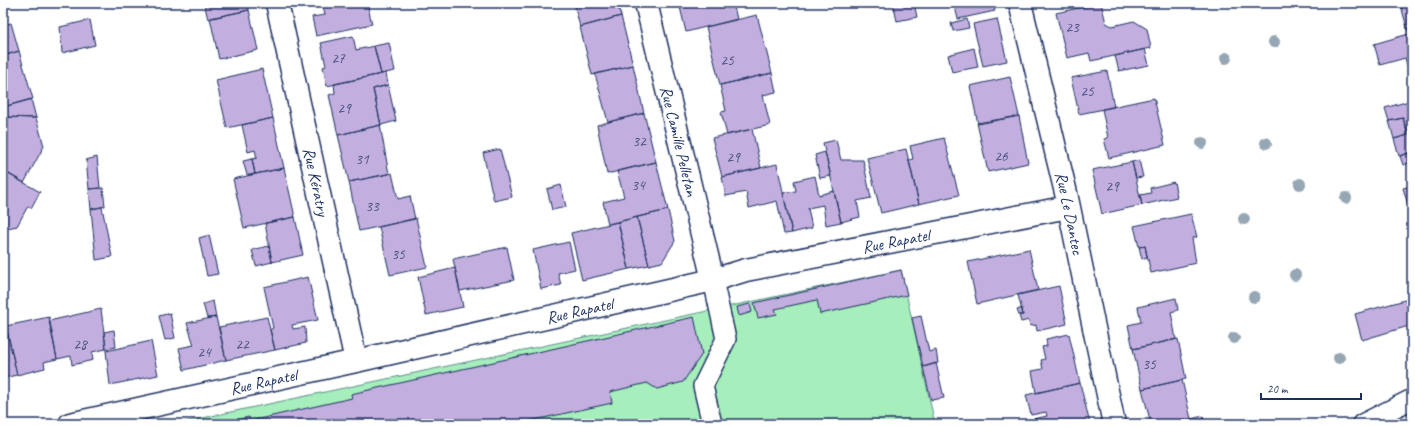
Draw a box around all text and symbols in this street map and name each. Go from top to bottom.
house number: 23 [1065,18,1080,37]
house number: 27 [331,49,346,68]
house number: 25 [720,51,735,70]
house number: 25 [1080,82,1095,101]
street label: Rue Camille Pelletan [656,84,703,200]
house number: 29 [337,99,352,118]
house number: 32 [632,132,647,151]
street label: Rue Kératry [299,145,334,219]
house number: 26 [994,147,1009,166]
house number: 29 [726,148,741,167]
house number: 31 [355,150,370,169]
street label: Rue Le Dantec [1051,170,1089,257]
house number: 34 [631,176,646,195]
house number: 29 [1105,177,1120,196]
house number: 33 [365,197,380,216]
street label: Rue Rapatel [860,223,934,258]
house number: 35 [391,245,406,264]
street label: Rue Rapatel [544,292,618,328]
house number: 28 [73,335,88,354]
house number: 22 [235,335,250,354]
house number: 24 [197,343,212,362]
house number: 35 [1142,355,1157,374]
street label: Rue Rapatel [228,363,302,399]
scale bar [1261,375,1361,401]
text: 20 m [1267,381,1289,397]

